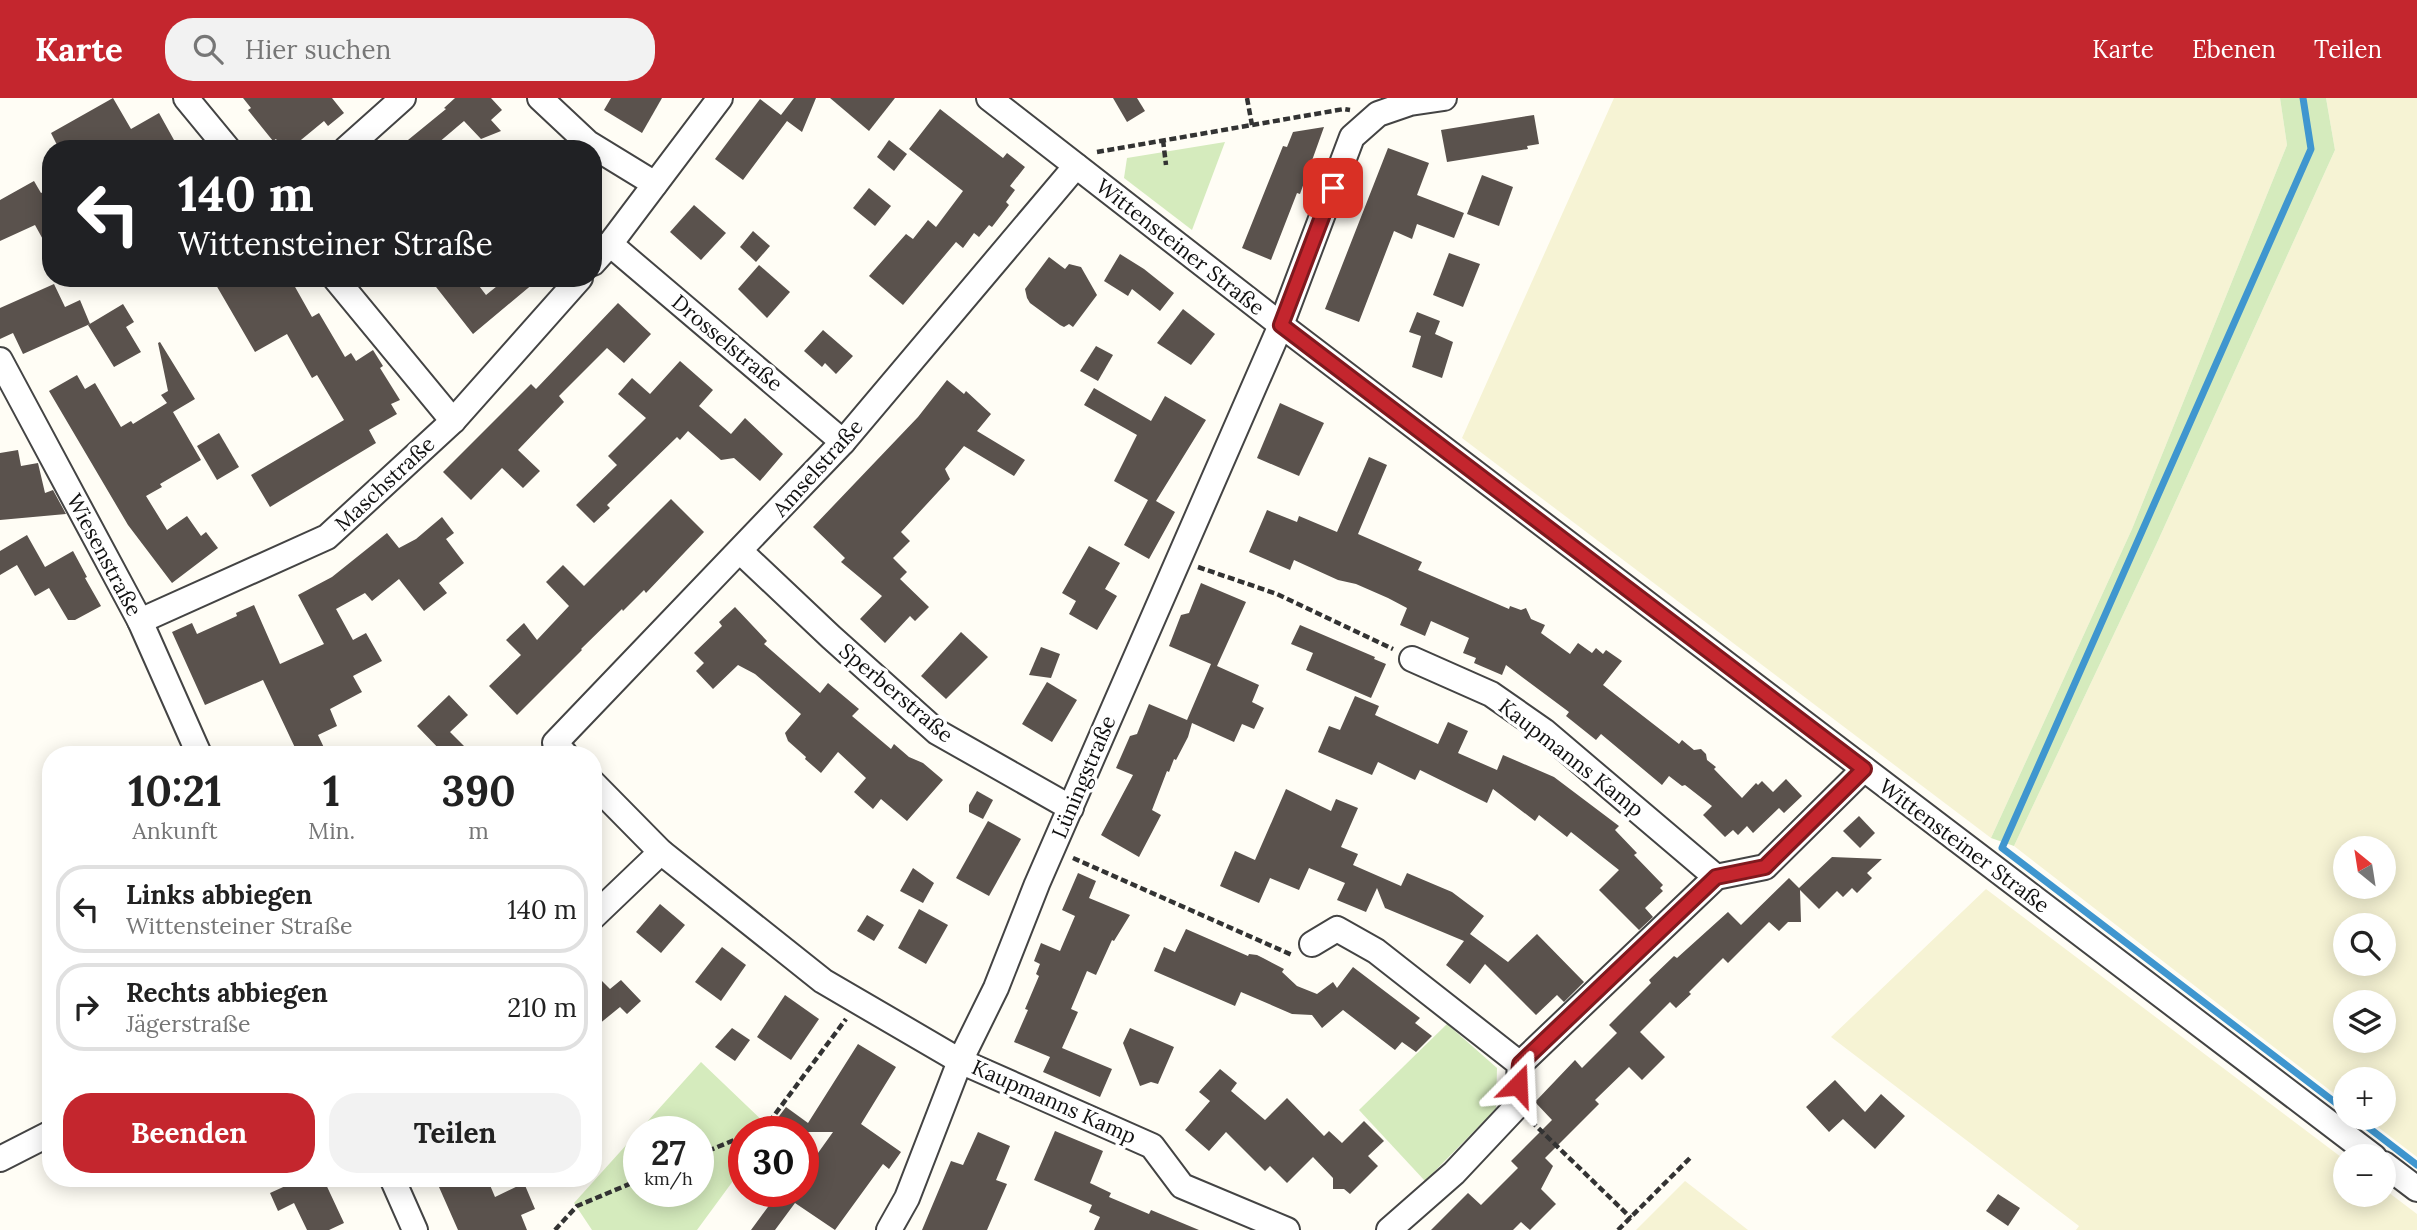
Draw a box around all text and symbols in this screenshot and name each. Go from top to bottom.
search box [165,18,655,81]
text: Karte [35,28,123,70]
icon: search [189,30,227,68]
text: Hier suchen [245,33,391,66]
text: Karte [2092,34,2154,65]
text: Ebenen [2192,34,2276,65]
text: Teilen [2314,34,2382,65]
pin [1303,158,1363,218]
text: 140 m [178,162,314,224]
icon: left [63,168,154,259]
icon: arrive [1314,169,1352,207]
street label: Wittensteiner Straße [1091,172,1270,321]
text: Wittensteiner Straße [178,223,493,264]
street label: Drosselstraße [666,288,788,397]
street label: Amselstraße [766,413,868,523]
street label: Maschstraße [329,430,440,537]
street label: Wiesenstraße [61,489,148,621]
street label: Sperberstraße [834,637,959,748]
street label: Kaupmanns Kamp [1493,692,1649,823]
street label: Lüningstraße [1046,711,1122,842]
text: 10:21 [128,764,222,818]
text: 1 [323,764,340,818]
text: 390 [441,764,516,818]
street label: Wittensteiner Straße [1874,773,2055,919]
text: Ankunft [132,816,218,845]
text: Min. [308,816,355,845]
text: m [468,816,489,845]
north arrow [2333,836,2396,900]
map controls [2333,836,2396,1207]
text: Links abbiegen [126,878,312,911]
icon: left [67,890,105,928]
text: 140 m [507,893,577,926]
text: Wittensteiner Straße [126,911,352,940]
button: search [2333,913,2396,976]
text: Rechts abbiegen [126,976,328,1009]
icon: right [67,988,105,1026]
button: layers [2333,990,2396,1053]
text: 210 m [507,991,577,1024]
text: Jägerstraße [126,1009,250,1038]
position arrow [1481,1048,1555,1122]
street label: Kaupmanns Kamp [968,1053,1141,1150]
button: + [2333,1067,2396,1130]
button: Beenden [63,1093,315,1173]
button: Teilen [329,1093,581,1173]
speed limit sign: 30 [728,1116,819,1207]
text: 27 [651,1130,686,1175]
button: − [2333,1144,2396,1207]
text: km/h [644,1167,693,1190]

